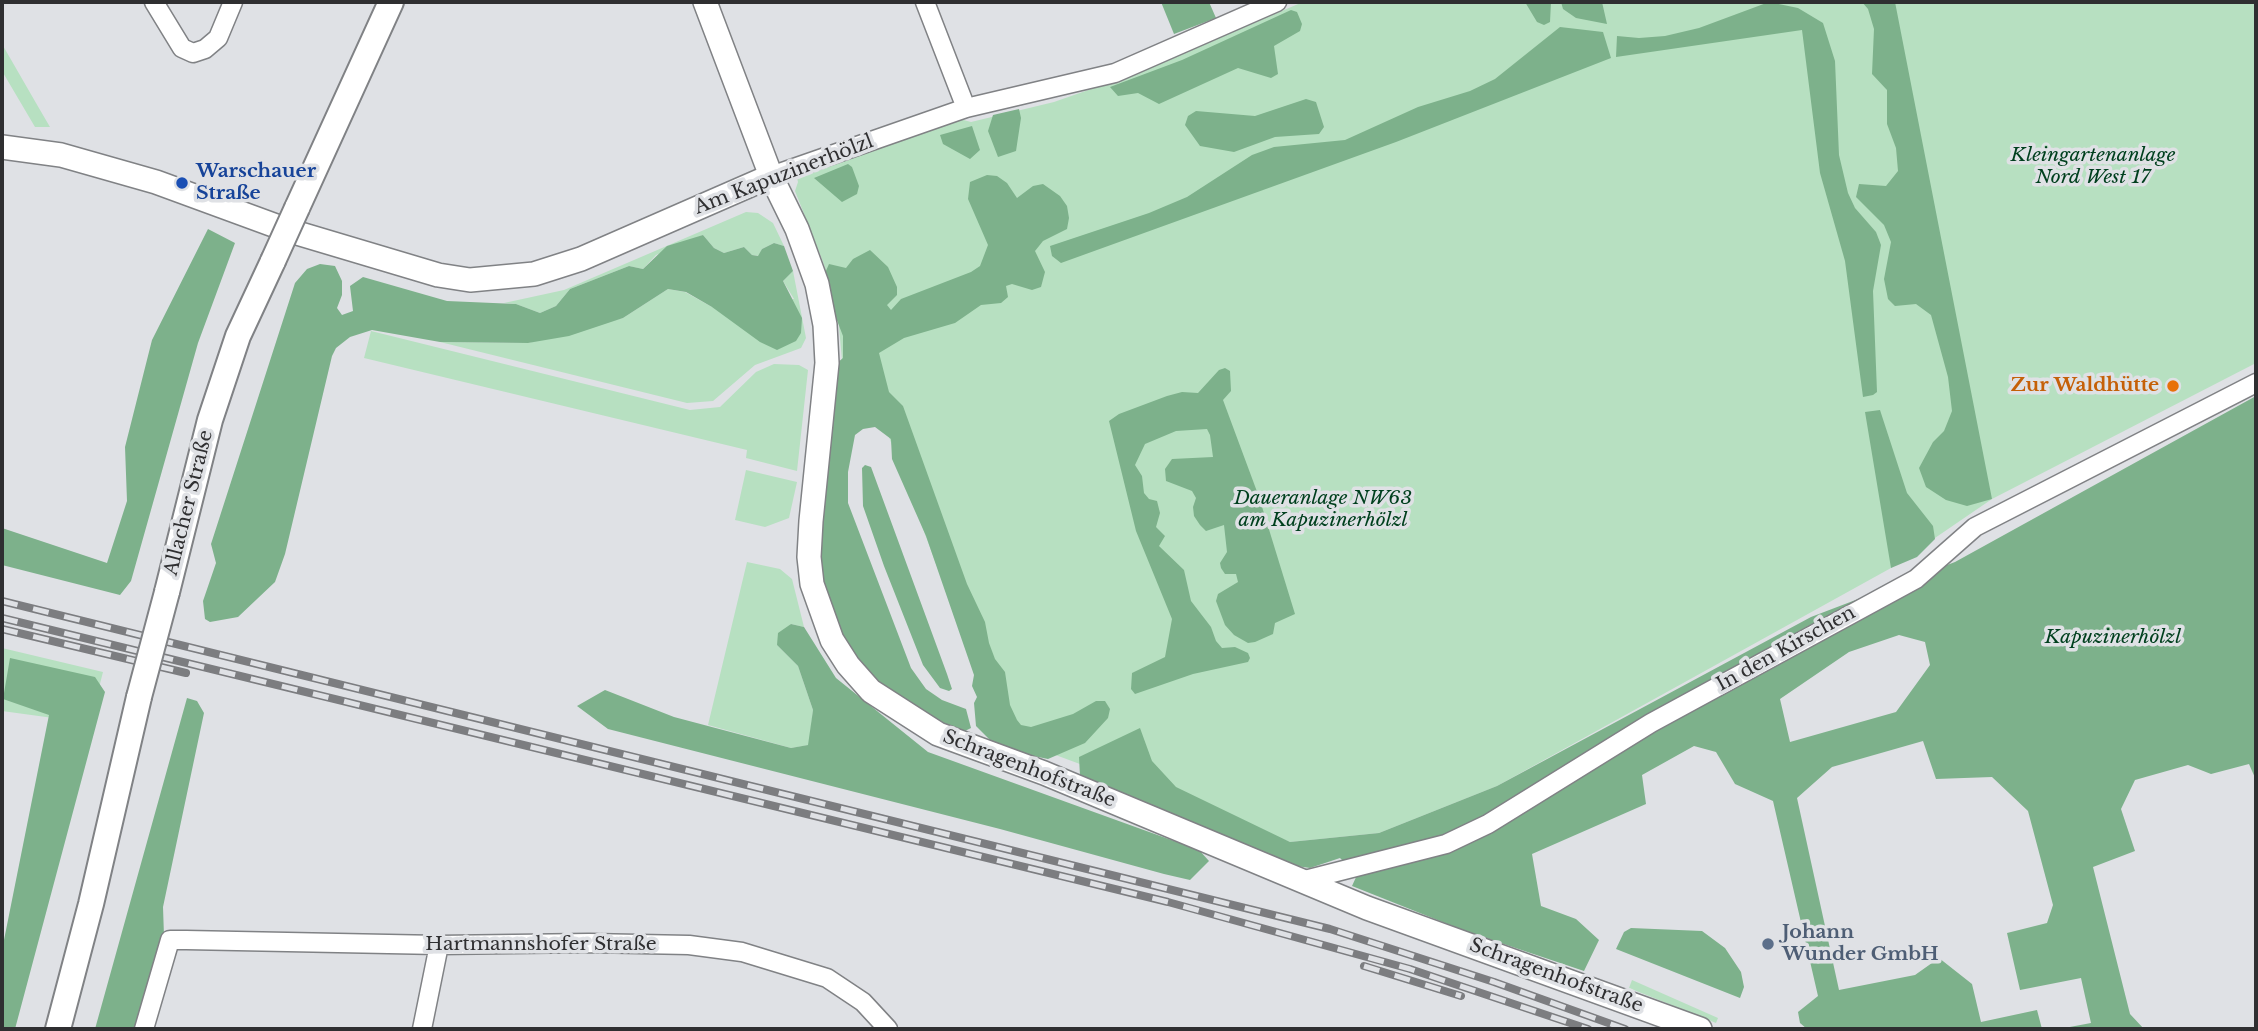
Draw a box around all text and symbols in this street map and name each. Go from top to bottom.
street label: Am Kapuzinerhölzl [691,130,877,220]
park label: Kleingartenanlage Nord West 17 [2011,145,2175,189]
place label: Warschauer Straße [196,161,316,205]
marker: Warschauer Straße [174,175,190,191]
place label: Zur Waldhütte [2011,375,2159,397]
marker: Zur Waldhütte [2165,378,2181,394]
street label: Allacher Straße [160,428,218,578]
park label: Daueranlage NW63 am Kapuzinerhölzl [1234,488,1412,532]
street label: In den Kirschen [1713,601,1859,697]
park label: Kapuzinerhölzl [2045,627,2181,649]
street label: Schragenhofstraße [940,726,1118,812]
place label: Johann Wunder GmbH [1782,922,1939,966]
street label: Hartmannshofer Straße [425,934,657,956]
street label: Schragenhofstraße [1466,934,1646,1018]
marker: Johann Wunder GmbH [1760,936,1776,952]

